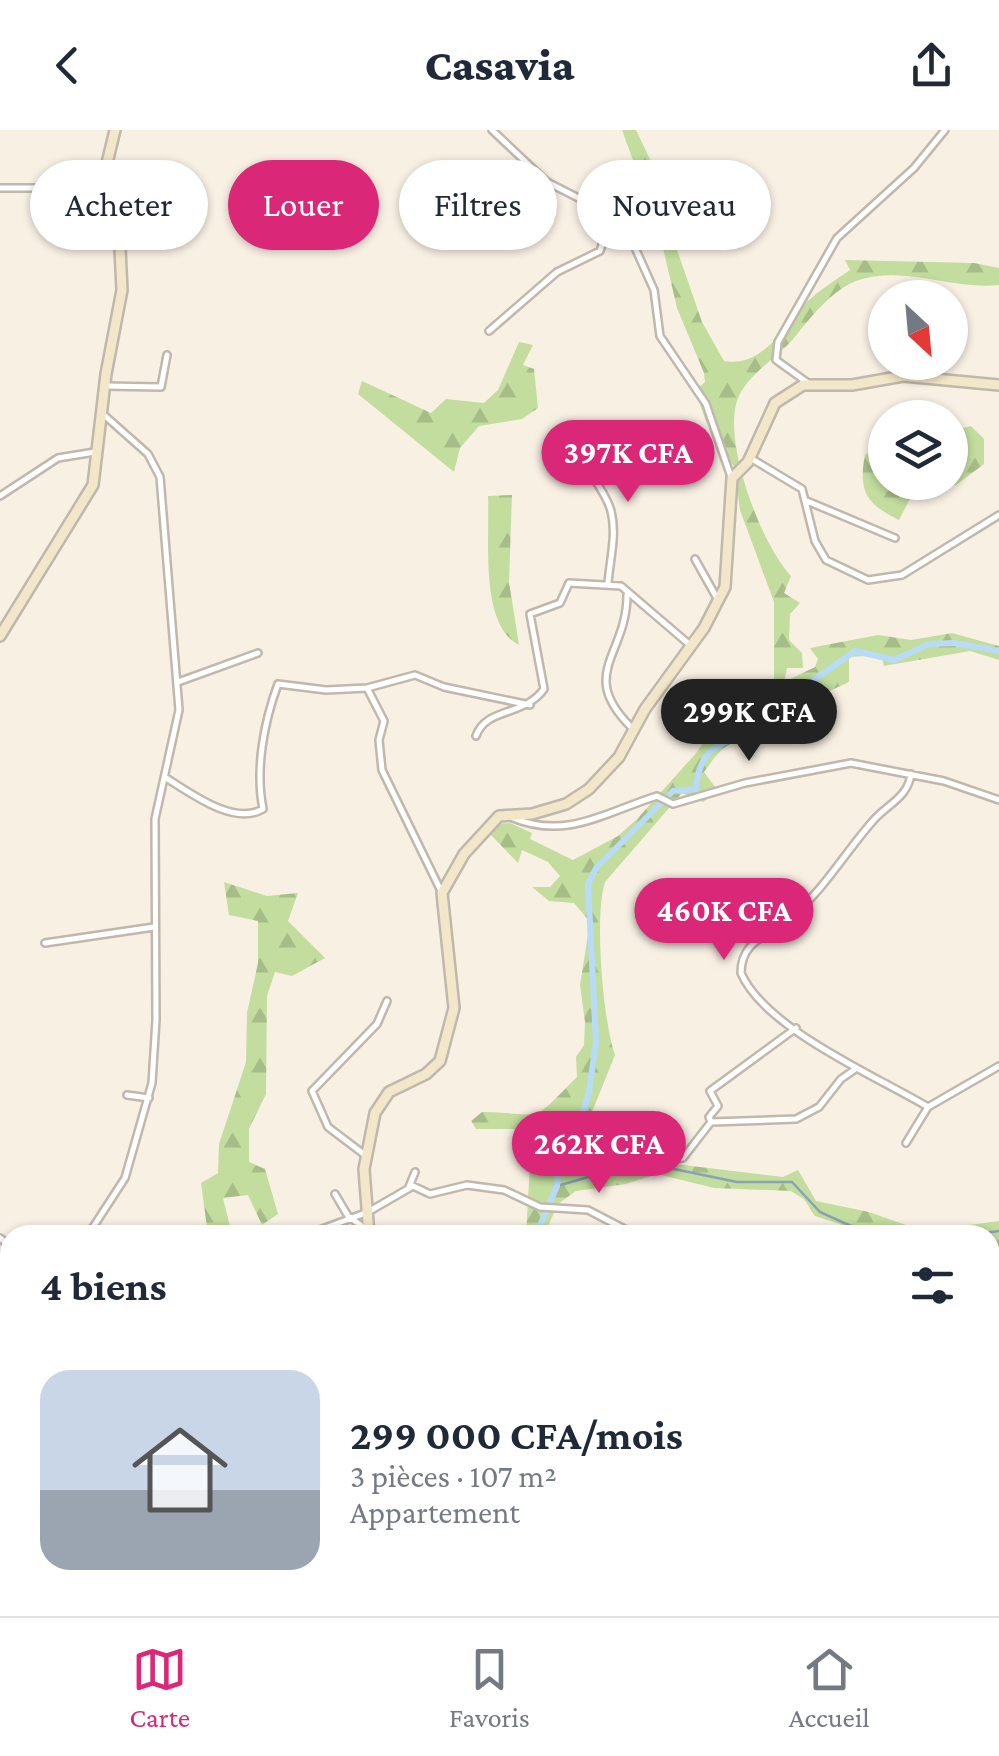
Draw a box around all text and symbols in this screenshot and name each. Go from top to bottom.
icon: back [40,38,95,93]
icon: share [904,38,959,93]
text: Casavia [425,40,574,90]
chip: Acheter [30,160,208,250]
chip: Louer [228,160,379,250]
chip: Filtres [399,160,557,250]
chip: Nouveau [577,160,771,250]
north arrow [868,280,968,380]
map controls [868,280,968,500]
button: layers [868,400,968,500]
pin: 397K CFA [525,420,731,505]
text: 397K CFA [564,434,692,470]
pin: 299K CFA [646,679,852,764]
text: 299K CFA [683,693,815,729]
pin: 460K CFA [621,878,827,963]
text: 460K CFA [656,892,792,928]
pin: 262K CFA [496,1111,702,1196]
text: 262K CFA [534,1125,664,1161]
icon: filters [905,1258,960,1313]
text: 4 biens [40,1262,167,1309]
icon: home [120,1410,240,1530]
text: 299 000 CFA/mois [350,1411,683,1458]
text: 3 pièces · 107 m² [350,1458,557,1494]
text: Appartement [350,1494,520,1530]
tab: Carte [129,1642,190,1733]
tab: Favoris [449,1642,530,1733]
tab: Accueil [789,1642,870,1733]

